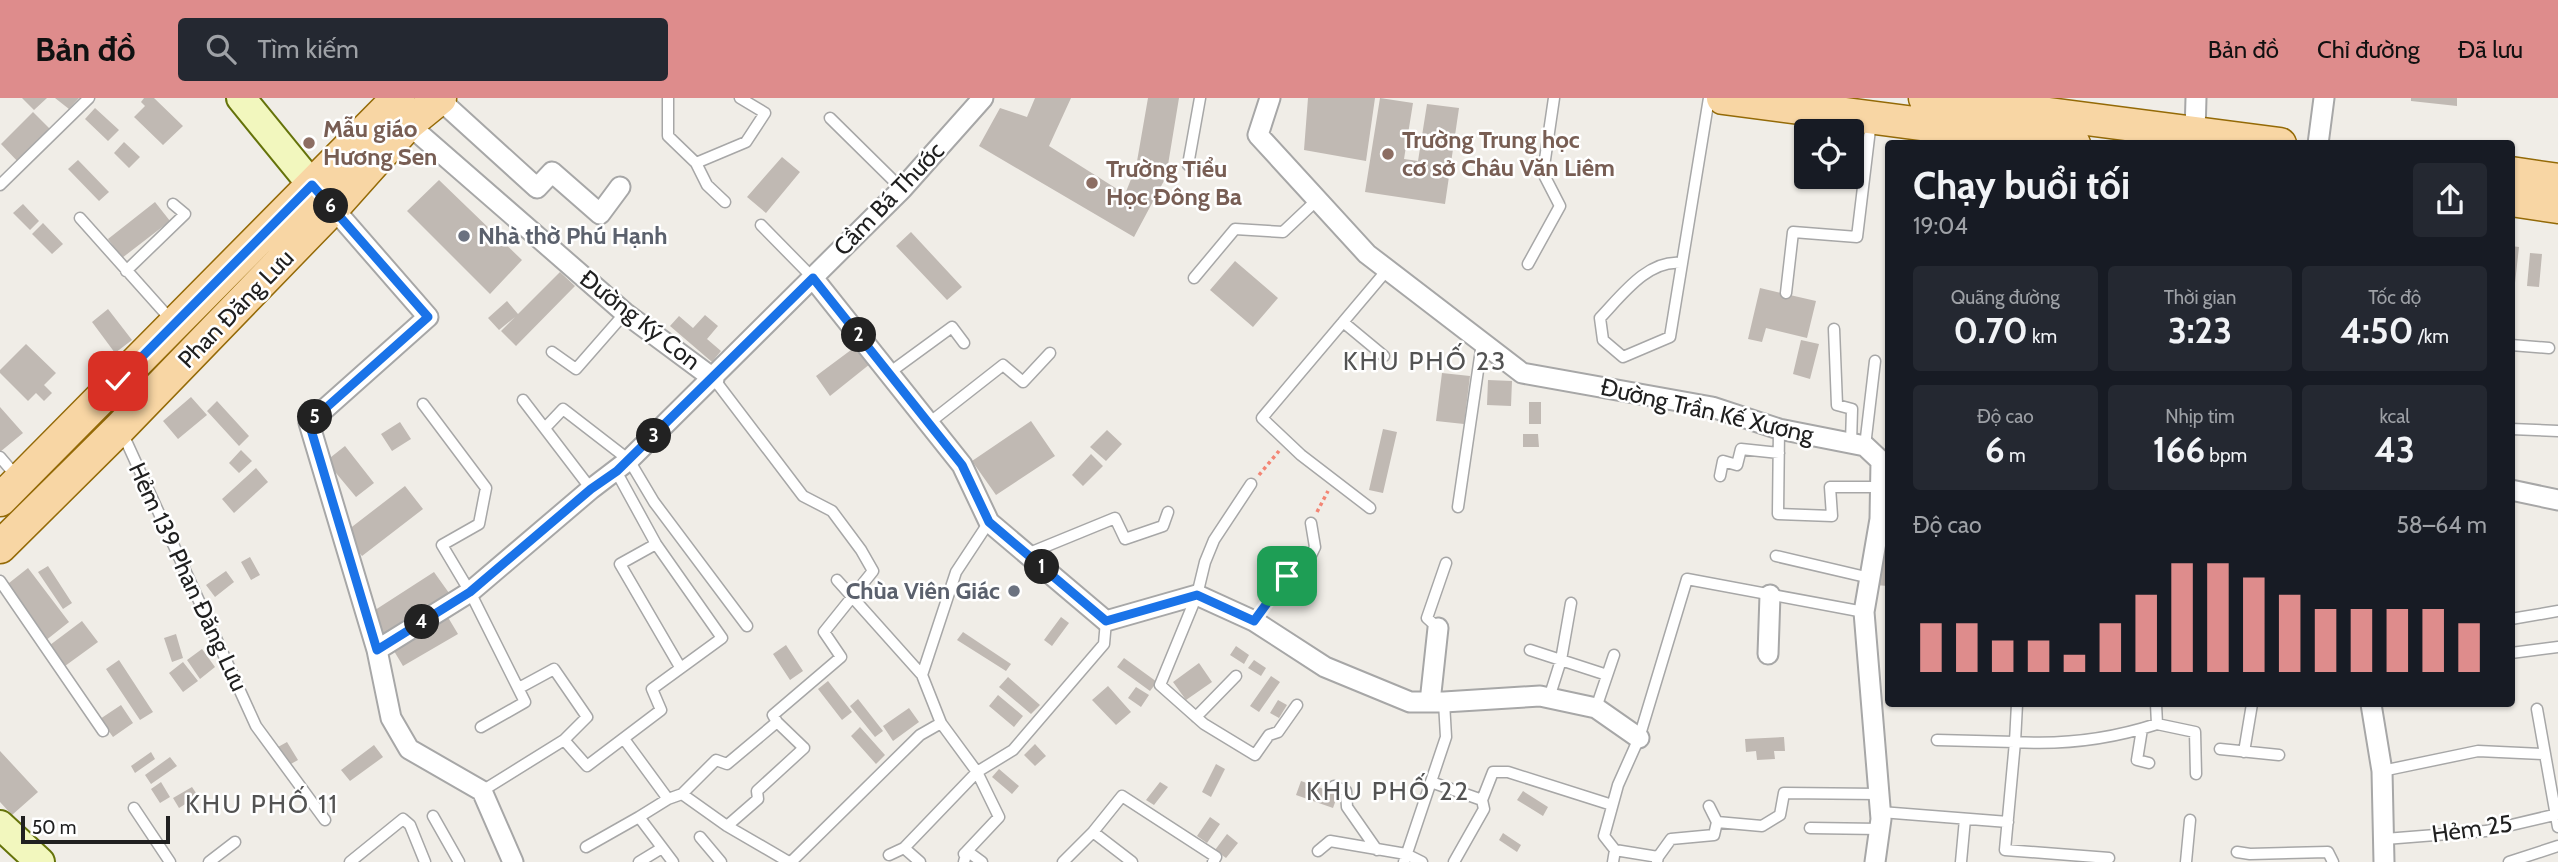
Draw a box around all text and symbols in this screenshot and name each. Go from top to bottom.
search box [178,18,668,81]
text: Bản đồ [35,29,136,69]
icon: search [202,30,240,68]
text: Tìm kiếm [258,33,359,65]
text: Bản đồ [2208,35,2279,64]
text: Chỉ đường [2317,35,2420,64]
text: Đã lưu [2458,35,2523,64]
place label: Mẫu giáo Hương Sen [323,114,437,171]
map controls [1794,119,1864,189]
button: locate [1794,119,1864,189]
place label: Trường Trung học cơ sở Châu Văn Liêm [1402,125,1615,182]
marker: Mẫu giáo Hương Sen [301,135,317,151]
street label: Cầm Bá Thước [827,136,950,261]
marker: Trường Trung học cơ sở Châu Văn Liêm [1380,146,1396,162]
place label: Trường Tiểu Học Đông Ba [1106,154,1242,211]
text: Chạy buổi tối [1913,162,2130,209]
button: share [2413,163,2487,237]
marker: Trường Tiểu Học Đông Ba [1084,175,1100,191]
pin: 6 [314,188,348,224]
text: 6 [325,194,336,217]
text: 19:04 [1913,212,1968,240]
place label: Nhà thờ Phú Hạnh [478,221,668,250]
marker: Nhà thờ Phú Hạnh [456,228,472,244]
street label: Phan Đăng Lưu [172,243,299,374]
street label: Đường Ký Con [574,264,706,376]
text: Quãng đường [1951,286,2060,309]
text: Thời gian [2164,286,2236,309]
text: Tốc độ [2368,286,2421,309]
text: 0.70 [1953,309,2028,352]
text: 3:23 [2168,309,2232,352]
text: 4:50 [2340,309,2413,352]
pin: 2 [842,317,876,352]
text: 2 [853,323,864,346]
text: km [2028,325,2057,348]
text: /km [2413,325,2449,348]
district label: KHU PHỐ 23 [1343,343,1507,377]
pin [88,351,148,411]
icon: check [99,362,137,400]
street label: Đường Trần Kế Xương [1598,372,1817,449]
pin: 5 [298,400,332,434]
text: 5 [309,405,320,428]
text: Độ cao [1977,405,2034,428]
text: Nhịp tim [2165,405,2235,428]
text: kcal [2380,405,2410,428]
pin: 3 [636,418,672,454]
text: 3 [648,424,659,447]
text: 6 [1985,428,2005,471]
text: 166 [2153,428,2205,471]
text: 43 [2374,428,2415,471]
text: m [2005,444,2026,467]
text: bpm [2205,444,2247,467]
street label: Hẻm 139 Phan Đăng Lưu [123,458,254,696]
text: Độ cao [1913,511,1982,539]
text: 58–64 m [2396,511,2487,539]
pin [1257,546,1317,606]
pin: 1 [1024,550,1060,584]
text: 1 [1038,555,1045,578]
icon: arrive [1268,557,1306,595]
place label: Chùa Viên Giác [846,576,1000,605]
marker: Chùa Viên Giác [1006,583,1022,599]
pin: 4 [404,604,440,640]
text: 4 [416,610,427,633]
district label: KHU PHỐ 22 [1306,773,1470,807]
district label: KHU PHỐ 11 [185,786,339,820]
street label: Hẻm 25 [2430,809,2514,848]
scale bar [21,813,170,845]
text: 50 m [32,816,76,839]

